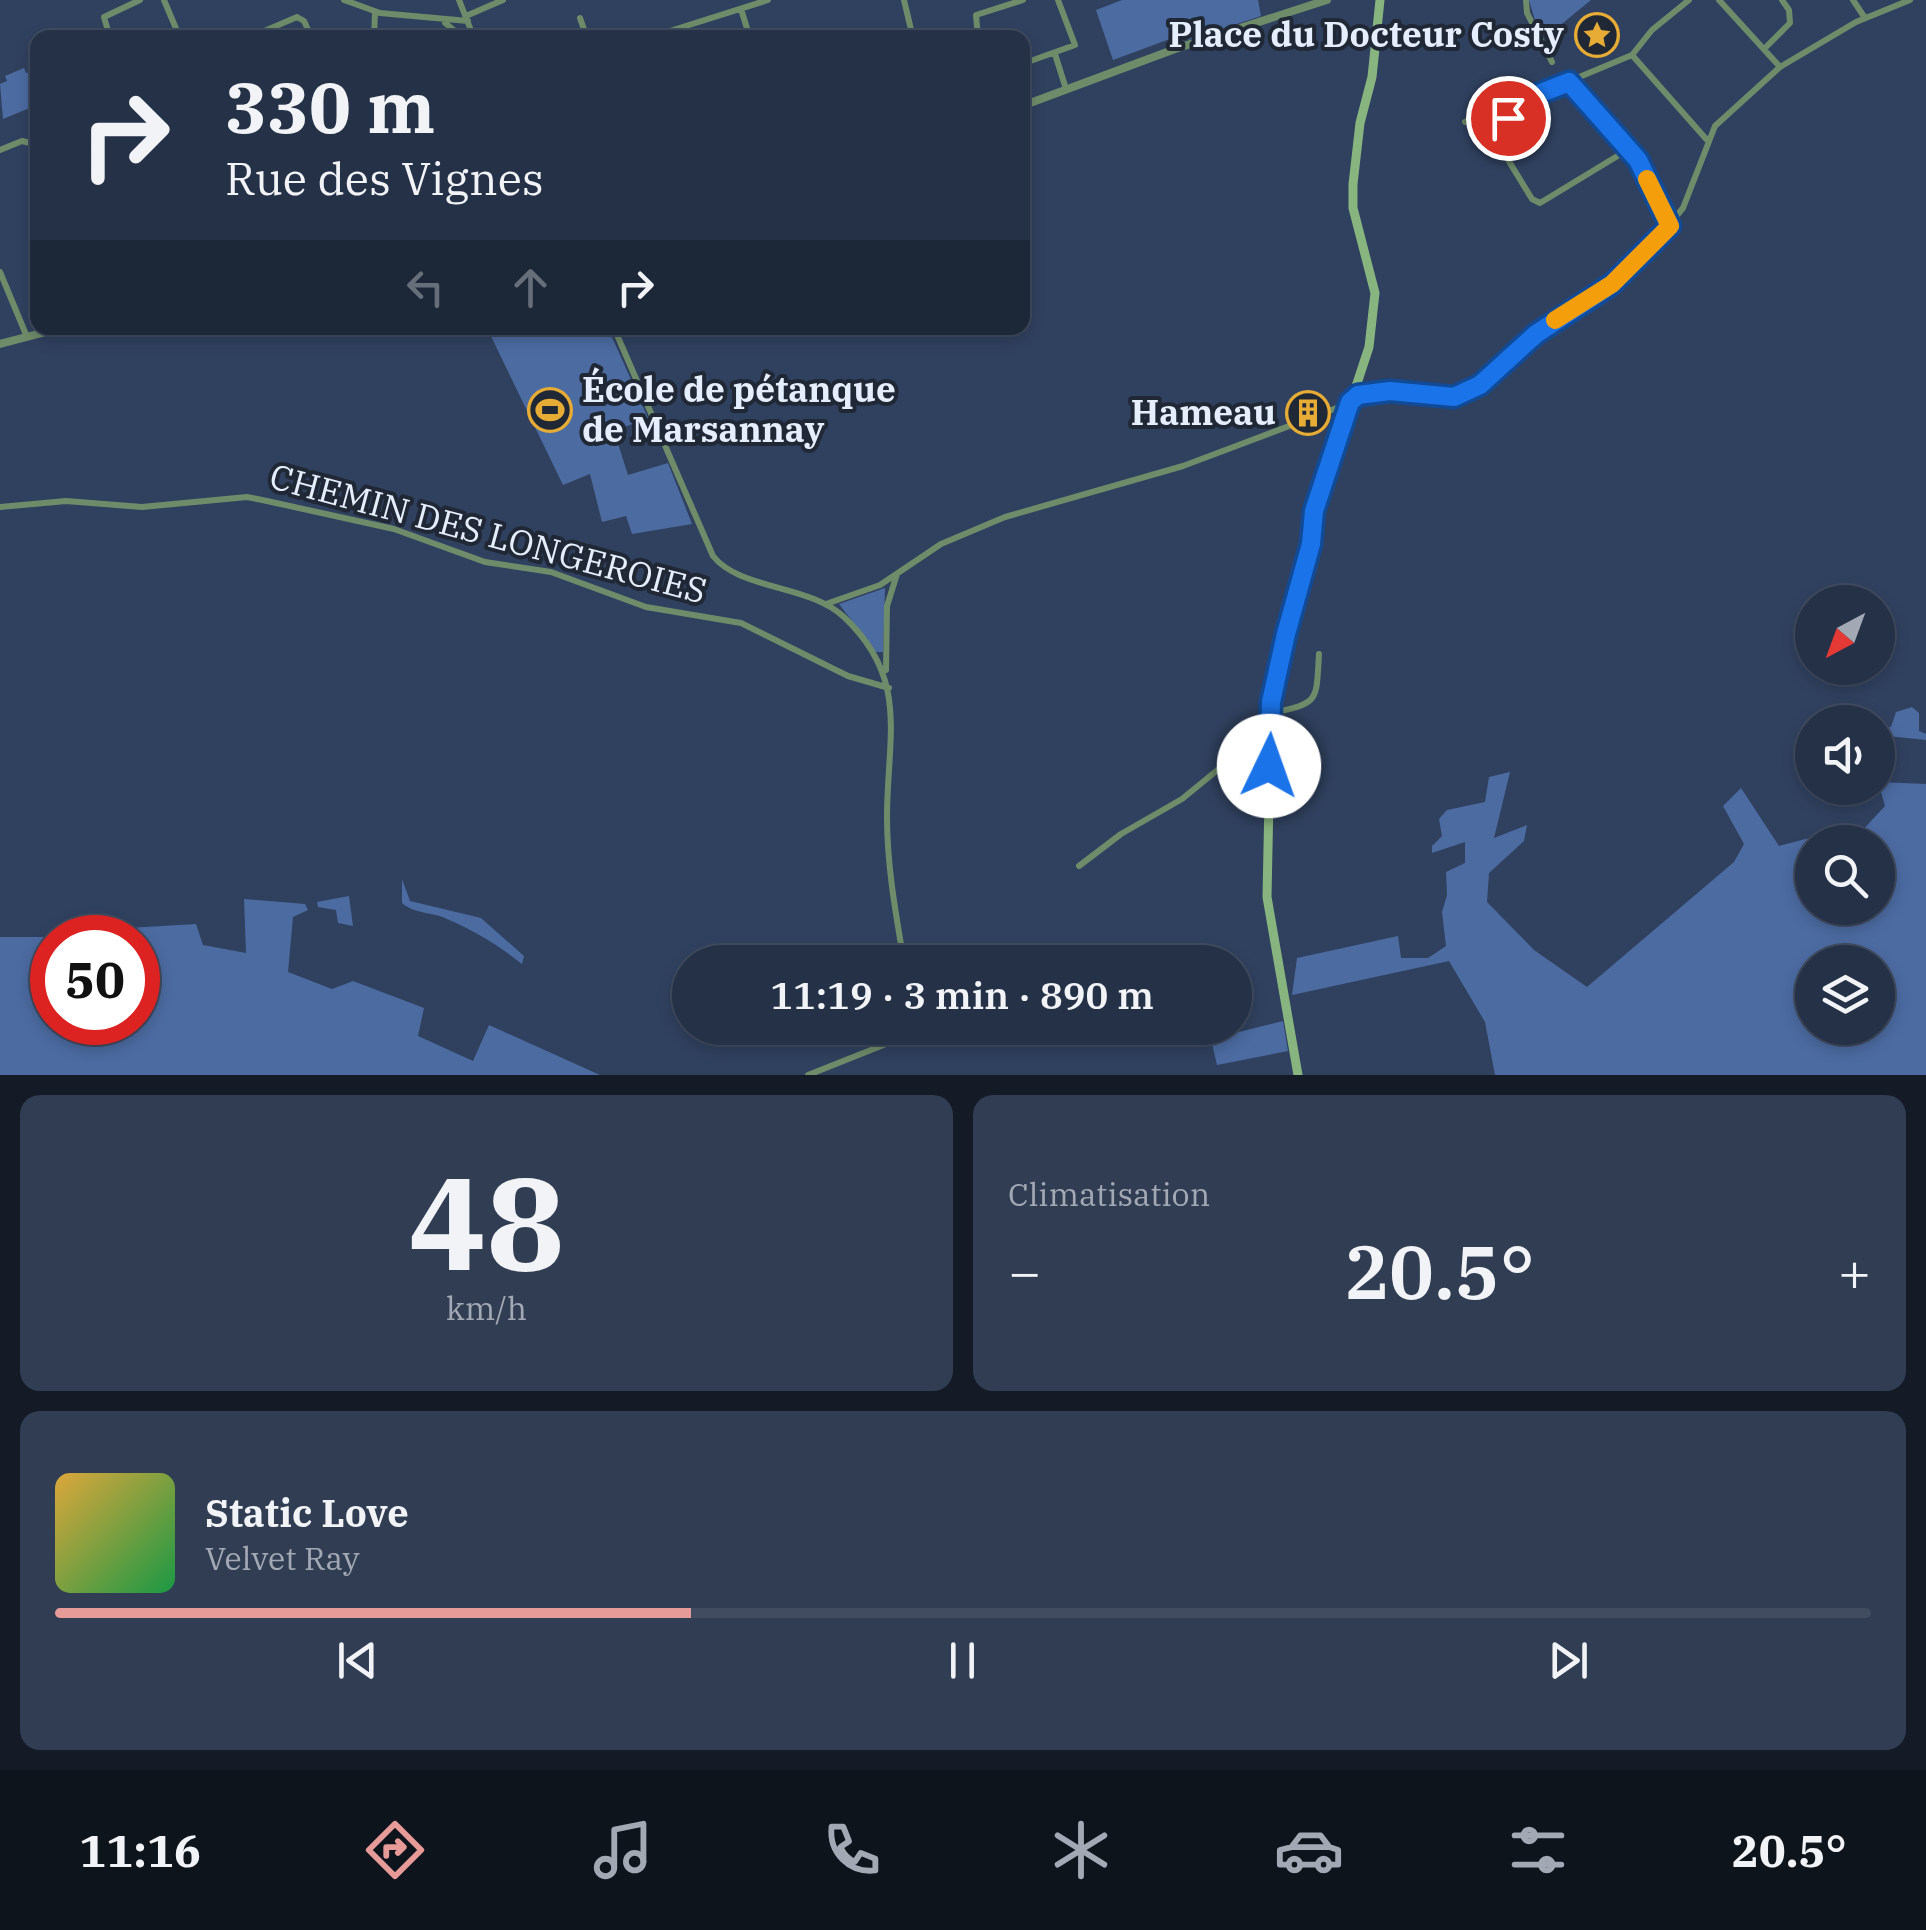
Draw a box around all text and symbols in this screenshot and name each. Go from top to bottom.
place label: Place du Docteur Costy [1169,11,1564,57]
place icon: Place du Docteur Costy [1574,12,1620,58]
text: 330 m [225,61,435,152]
icon: right [60,70,190,200]
pin [1466,76,1551,161]
icon: arrive [1481,91,1536,146]
text: Rue des Vignes [225,149,544,207]
icon: left [398,260,453,315]
icon: ahead [503,260,558,315]
icon: right [608,260,663,315]
place label: École de pétanque de Marsannay [582,366,896,452]
sports icon: École de pétanque de Marsannay [527,387,573,433]
place label: Hameau [1131,389,1276,435]
building icon: Hameau [1285,390,1331,436]
street label: CHEMIN DES LONGEROIES [265,453,712,613]
north arrow [1795,585,1895,685]
map controls [1795,585,1895,1045]
button: sound [1795,705,1895,805]
position arrow [1217,714,1321,818]
button: search [1795,825,1895,925]
speed limit sign: 50 [30,915,160,1045]
button: layers [1795,945,1895,1045]
text: 11:19 · 3 min · 890 m [770,970,1154,1019]
text: 48 [408,1137,565,1306]
text: Climatisation [1008,1173,1210,1215]
text: 20.5° [1344,1222,1535,1320]
text: − [1008,1236,1041,1307]
text: + [1838,1236,1871,1307]
text: km/h [446,1287,527,1329]
text: Static Love [205,1488,409,1537]
text: Velvet Ray [205,1537,360,1579]
icon: previous [330,1633,385,1688]
icon: pause [935,1633,990,1688]
icon: next [1541,1633,1596,1688]
icon: directions [360,1815,430,1885]
icon: music [588,1815,658,1885]
icon: phone [817,1815,887,1885]
icon: climate [1046,1815,1116,1885]
icon: car [1274,1815,1344,1885]
icon: filters [1503,1815,1573,1885]
text: 11:16 [79,1821,201,1879]
text: 20.5° [1732,1821,1847,1879]

